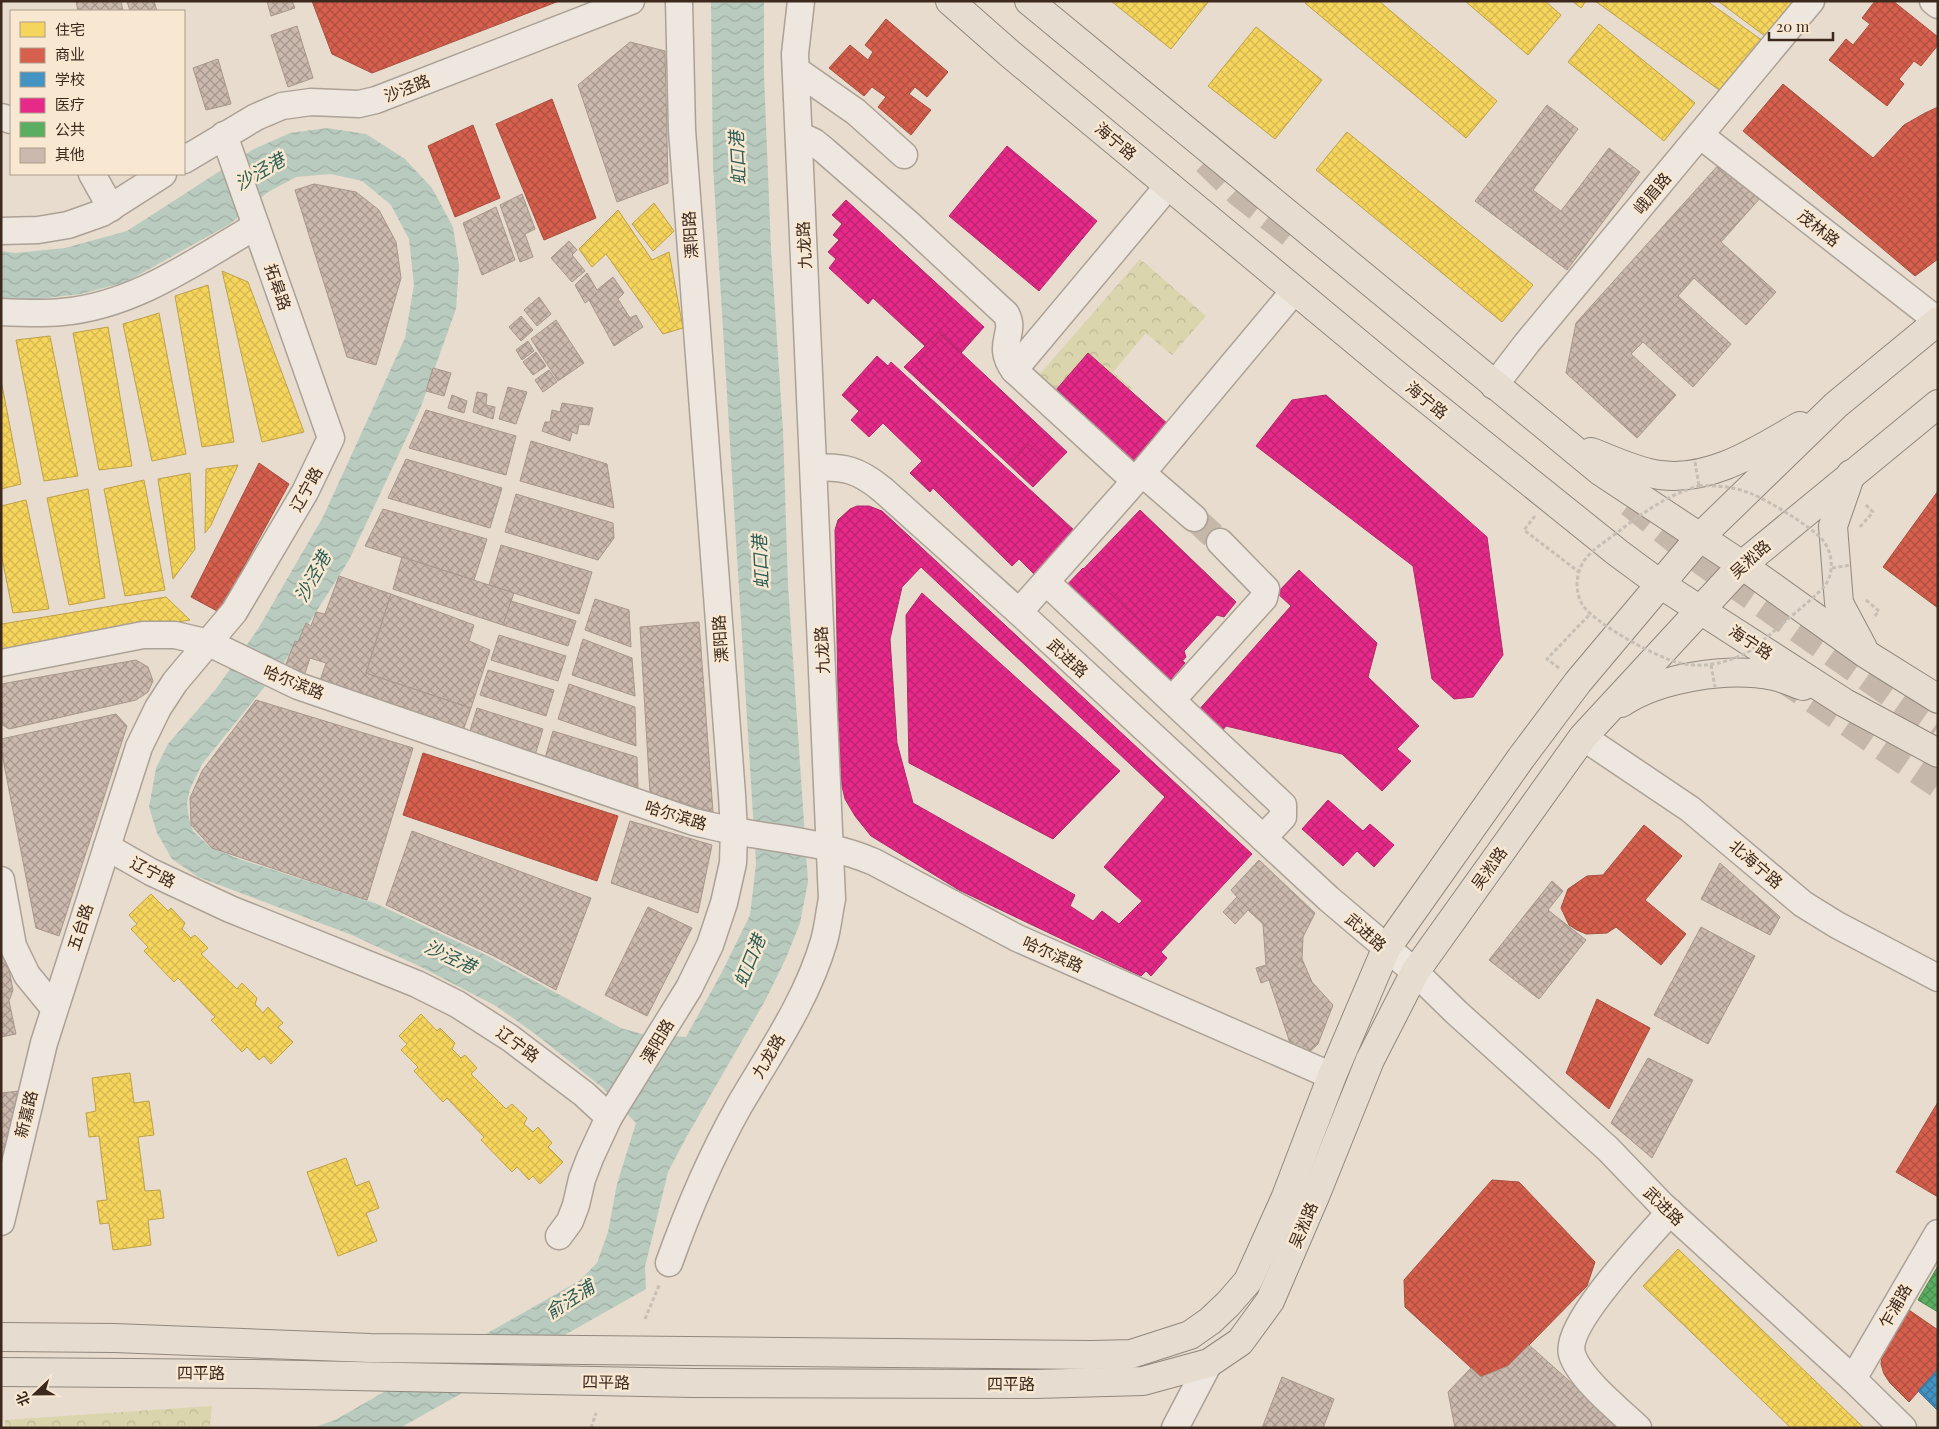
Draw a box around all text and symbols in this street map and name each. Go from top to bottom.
legend [10,10,185,175]
scale bar [1769,10,1833,42]
text: 20 m [1776,16,1810,36]
text: 住宅 [55,19,85,39]
text: 商业 [55,44,85,64]
text: 学校 [55,69,85,89]
street label: 沙泾路 [381,69,433,106]
text: 医疗 [55,94,85,114]
street label: 海宁路 [1091,117,1141,164]
text: 公共 [55,119,85,139]
water label: 虹口港 [723,127,750,186]
text: 其他 [55,144,85,164]
water label: 沙泾港 [230,146,291,195]
street label: 峨眉路 [1628,168,1675,218]
street label: 茂林路 [1794,205,1845,251]
street label: 溧阳路 [677,210,702,260]
street label: 九龙路 [792,221,815,270]
street label: 拓皋路 [261,261,296,313]
street label: 海宁路 [1402,376,1453,423]
street label: 辽宁路 [285,463,326,515]
water label: 虹口港 [746,531,773,590]
street label: 吴淞路 [1725,535,1775,582]
water label: 沙泾港 [289,544,337,606]
street label: 溧阳路 [707,614,732,664]
street label: 海宁路 [1725,620,1777,663]
street label: 九龙路 [810,626,833,675]
street label: 武进路 [1044,634,1093,682]
street label: 哈尔滨路 [261,660,328,703]
street label: 哈尔滨路 [642,795,710,834]
street label: 北海宁路 [1725,835,1787,893]
street label: 吴淞路 [1466,842,1511,893]
street label: 辽宁路 [127,851,179,892]
street label: 五台路 [62,901,97,953]
street label: 武进路 [1341,908,1391,955]
water label: 虹口港 [728,928,771,990]
street label: 哈尔滨路 [1020,931,1087,976]
water label: 沙泾港 [421,934,483,980]
street label: 溧阳路 [635,1015,678,1067]
street label: 辽宁路 [493,1021,544,1066]
street label: 九龙路 [746,1030,789,1082]
street label: 新嘉路 [10,1088,42,1140]
street label: 武进路 [1640,1181,1689,1230]
street label: 吴淞路 [1283,1199,1322,1251]
water label: 俞泾浦 [540,1273,601,1324]
street label: 乍浦路 [1873,1280,1916,1332]
street label: 四平路 [177,1362,225,1383]
north arrow [10,1369,60,1419]
street label: 四平路 [582,1371,630,1392]
street label: 四平路 [987,1373,1035,1394]
text: 北 [11,1389,34,1409]

